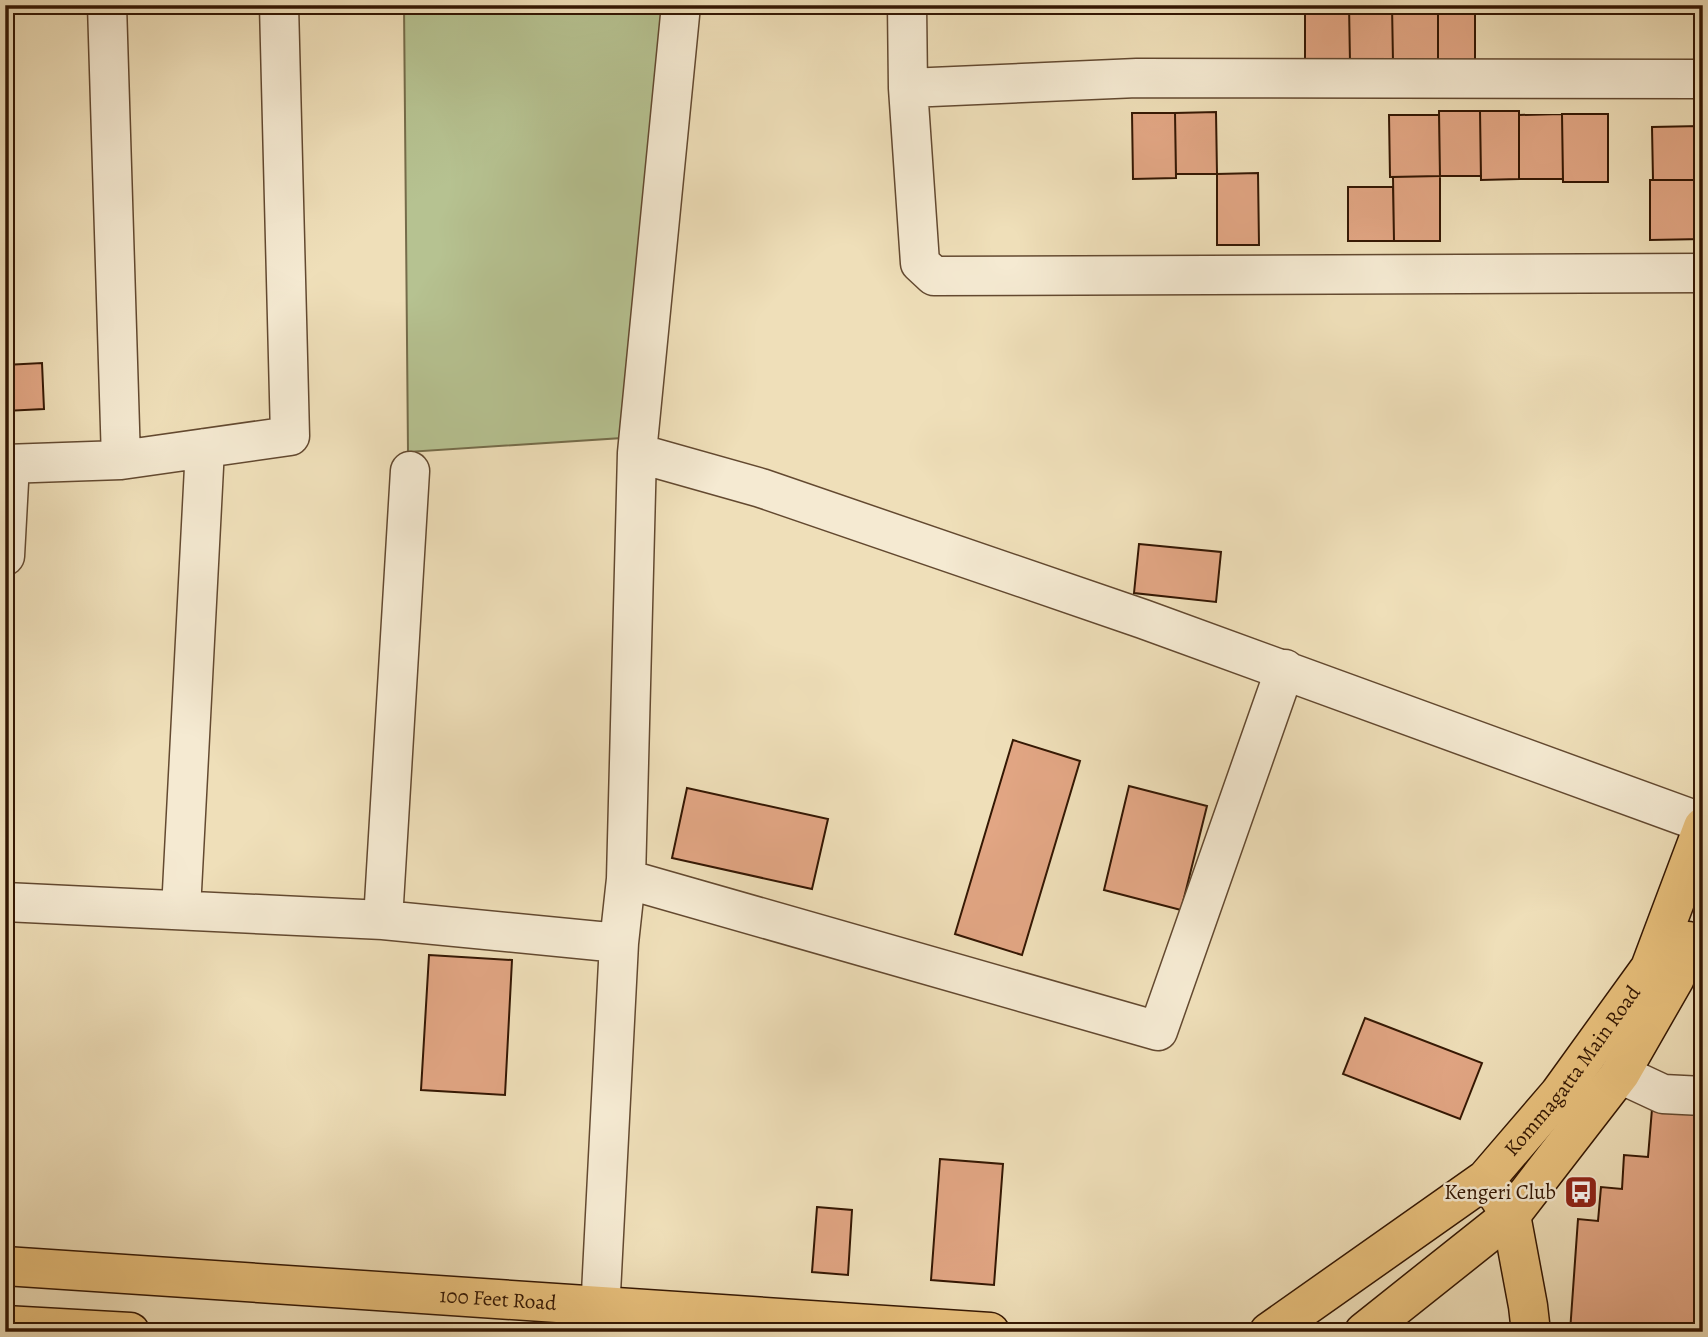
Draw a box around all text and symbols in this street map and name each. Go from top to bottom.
street label: Kommagatta Main Road [1498,979,1647,1162]
bus stop icon: Kengeri Club [1562,1173,1600,1211]
place label: Kengeri Club [1444,1178,1556,1206]
street label: 100 Feet Road [438,1281,558,1317]

